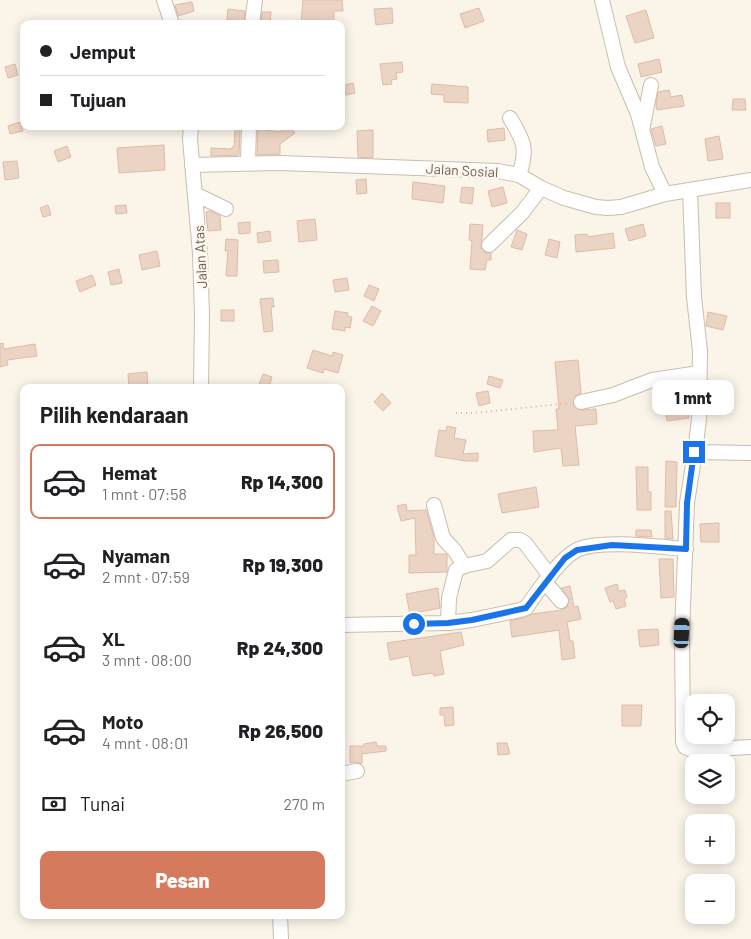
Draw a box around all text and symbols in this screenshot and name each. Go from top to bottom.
text: Jemput [70,40,136,63]
text: Tujuan [70,88,126,111]
street label: Jalan Sosial [425,160,499,180]
street label: Jalan Atas [190,225,210,289]
callout: 1 mnt [653,380,735,414]
text: 1 mnt [674,388,712,407]
text: Pilih kendaraan [40,401,188,427]
route end [683,441,705,463]
icon: car [42,459,87,504]
text: Hemat [102,461,157,484]
text: Rp 14,300 [241,470,323,493]
text: 1 mnt · 07:58 [102,484,187,503]
icon: car [42,542,87,587]
text: Nyaman [102,544,170,567]
text: Rp 19,300 [243,553,323,576]
text: 2 mnt · 07:59 [102,567,190,586]
route start [403,613,425,635]
car [673,618,690,648]
icon: car [42,625,87,670]
text: XL [102,627,125,650]
text: Rp 24,300 [237,636,323,659]
text: 3 mnt · 08:00 [102,650,192,669]
map controls [685,694,735,924]
button: locate [685,694,735,744]
icon: car [42,708,87,753]
text: Moto [102,710,144,733]
text: Rp 26,500 [238,719,323,742]
text: 4 mnt · 08:01 [102,733,188,752]
button: layers [685,754,735,804]
icon: cash [40,790,68,818]
text: Tunai [80,792,125,815]
text: 270 m [283,794,325,813]
button: + [685,814,735,864]
button: Pesan [40,851,325,909]
button: − [685,874,735,924]

